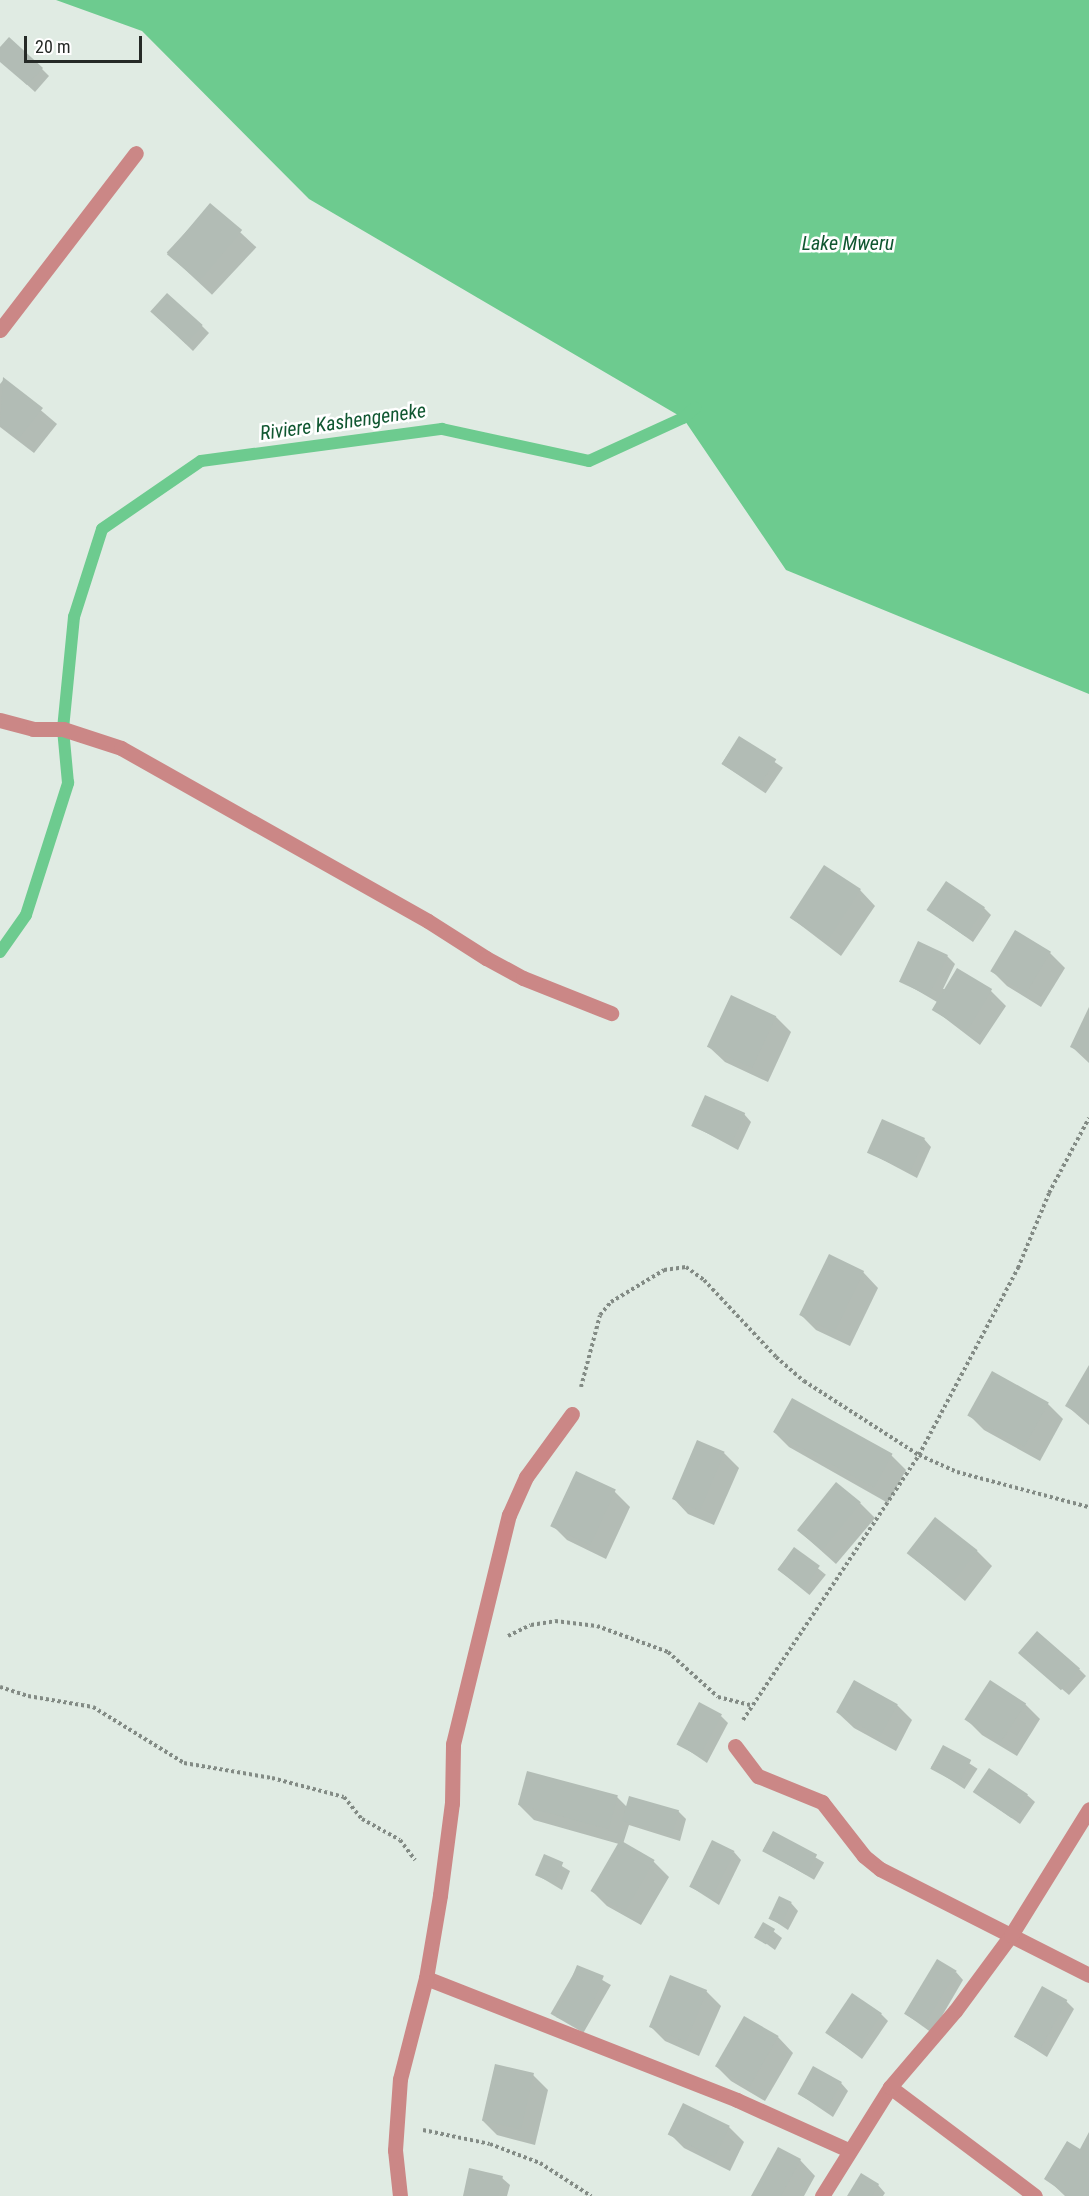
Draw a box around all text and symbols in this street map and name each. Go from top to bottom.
scale bar [27,24,146,62]
text: 20 m [35,36,70,57]
water label: Lake Mweru [802,231,894,255]
water label: Riviere Kashengeneke [258,398,428,446]

